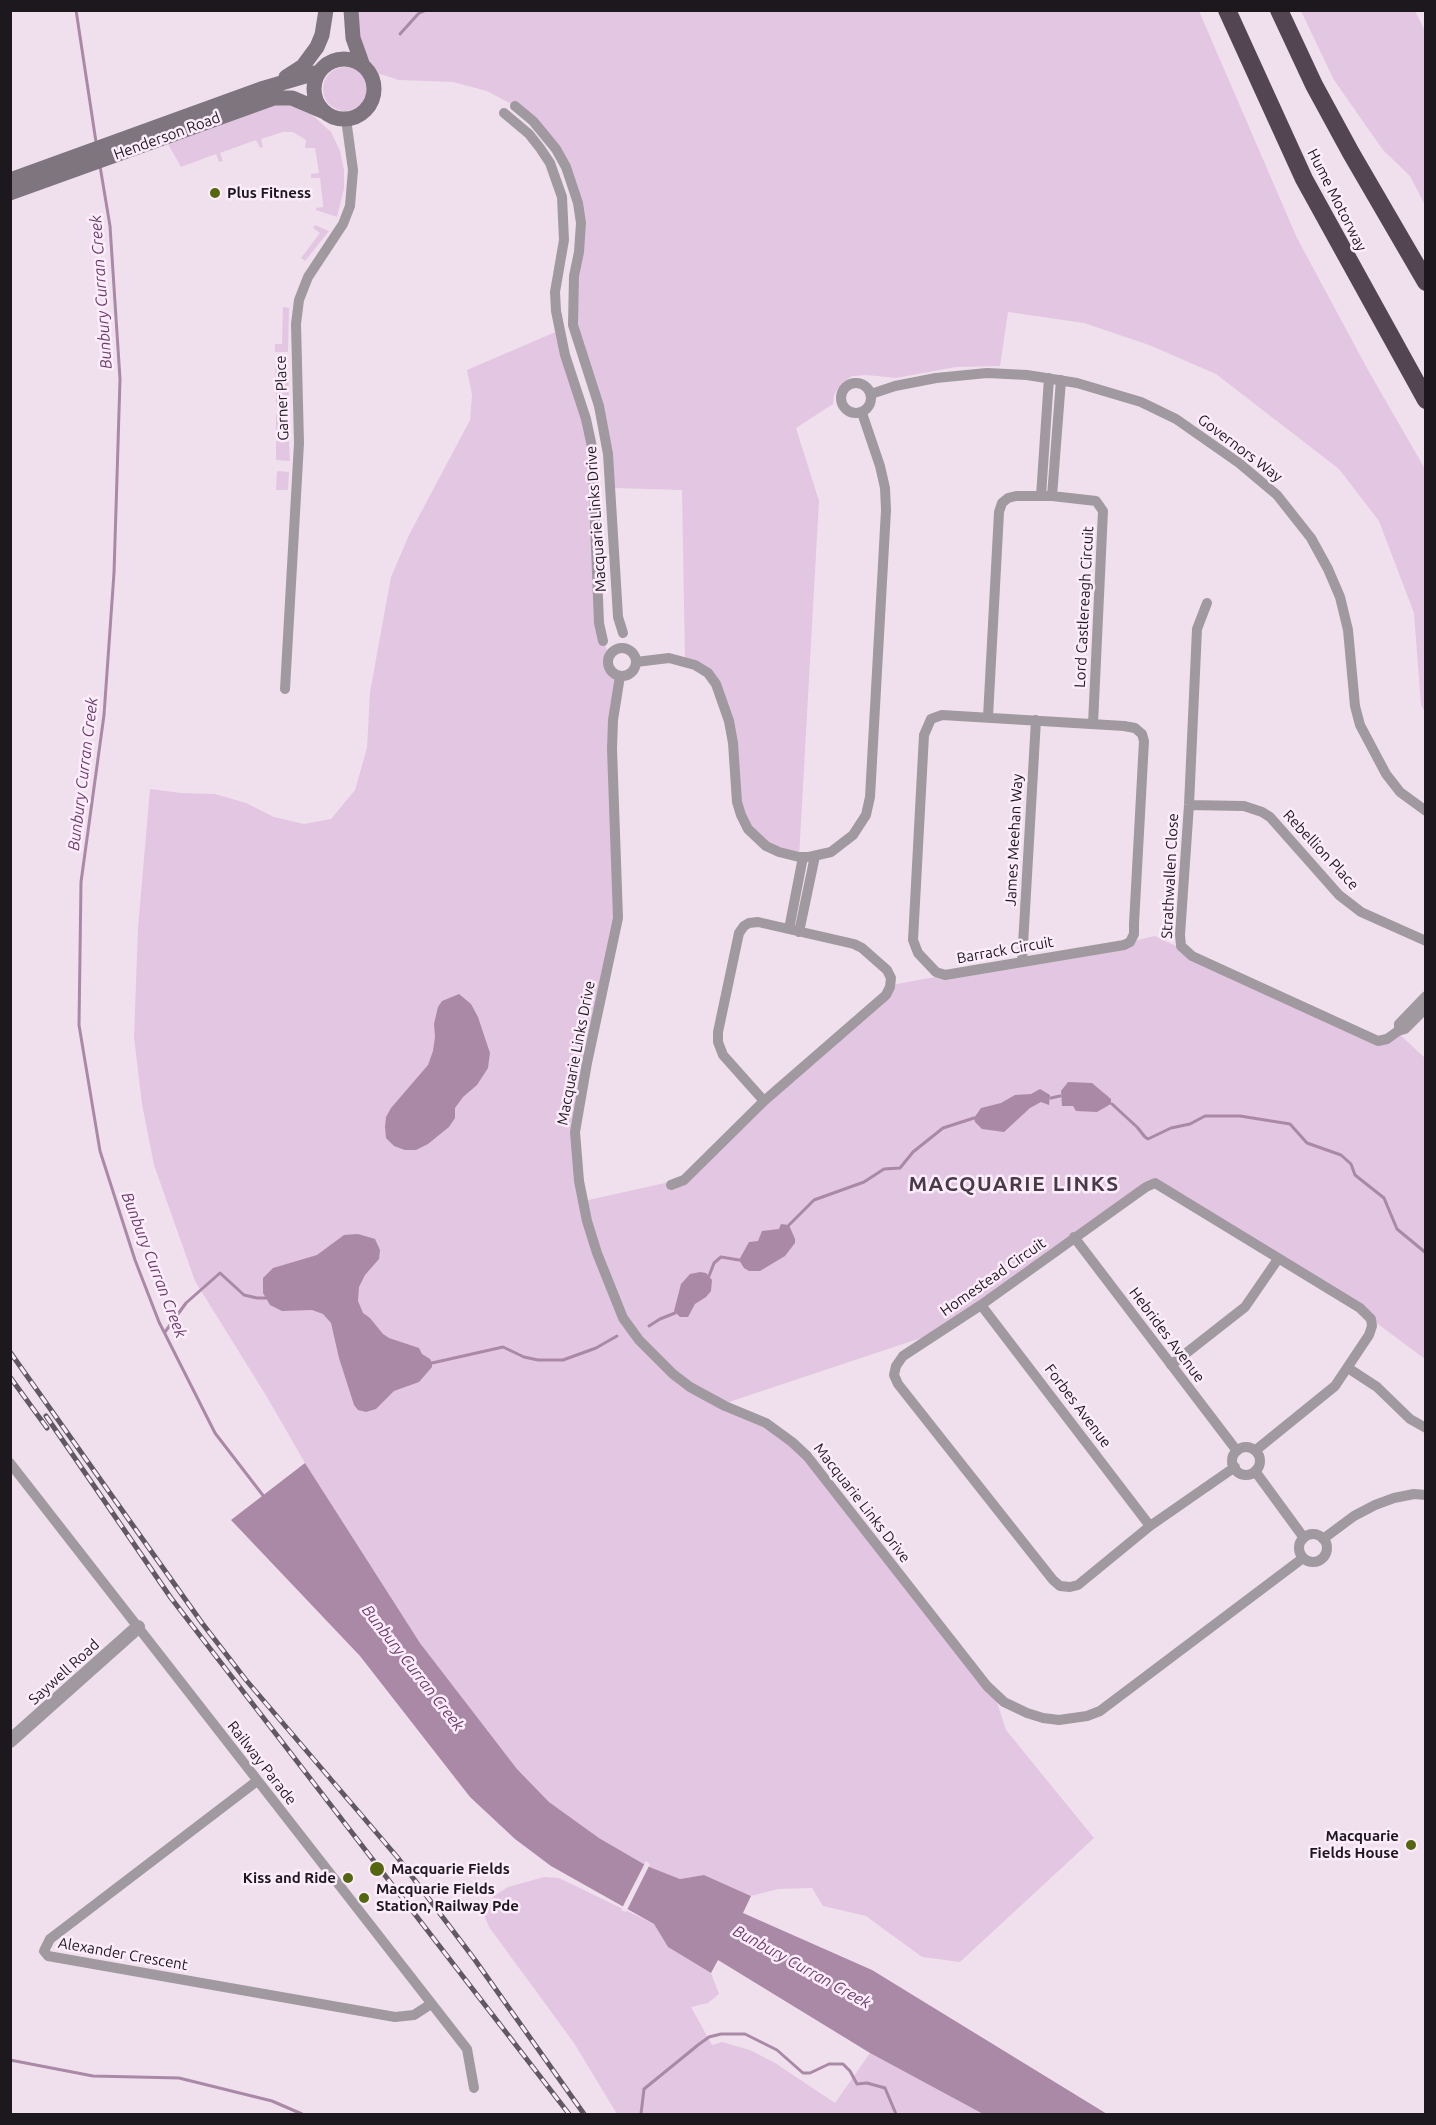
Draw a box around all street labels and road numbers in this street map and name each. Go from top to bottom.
street label: Henderson Road [111,108,223,164]
street label: Hume Motorway [1303,146,1371,254]
street label: Garner Place [272,355,292,441]
street label: Governors Way [1194,410,1286,486]
street label: Macquarie Links Drive [582,445,610,593]
street label: Lord Castlereagh Circuit [1071,526,1097,688]
street label: James Meehan Way [1002,773,1026,907]
street label: Rebellion Place [1279,806,1363,894]
street label: Strathwallen Close [1158,813,1182,939]
street label: Barrack Circuit [955,933,1055,967]
street label: Macquarie Links Drive [553,979,599,1127]
street label: Homestead Circuit [937,1234,1049,1320]
street label: Hebrides Avenue [1125,1284,1209,1386]
street label: Forbes Avenue [1041,1361,1115,1451]
street label: Macquarie Links Drive [810,1440,914,1566]
street label: Saywell Road [25,1636,103,1708]
street label: Railway Parade [224,1717,300,1809]
street label: Alexander Crescent [57,1934,189,1974]

